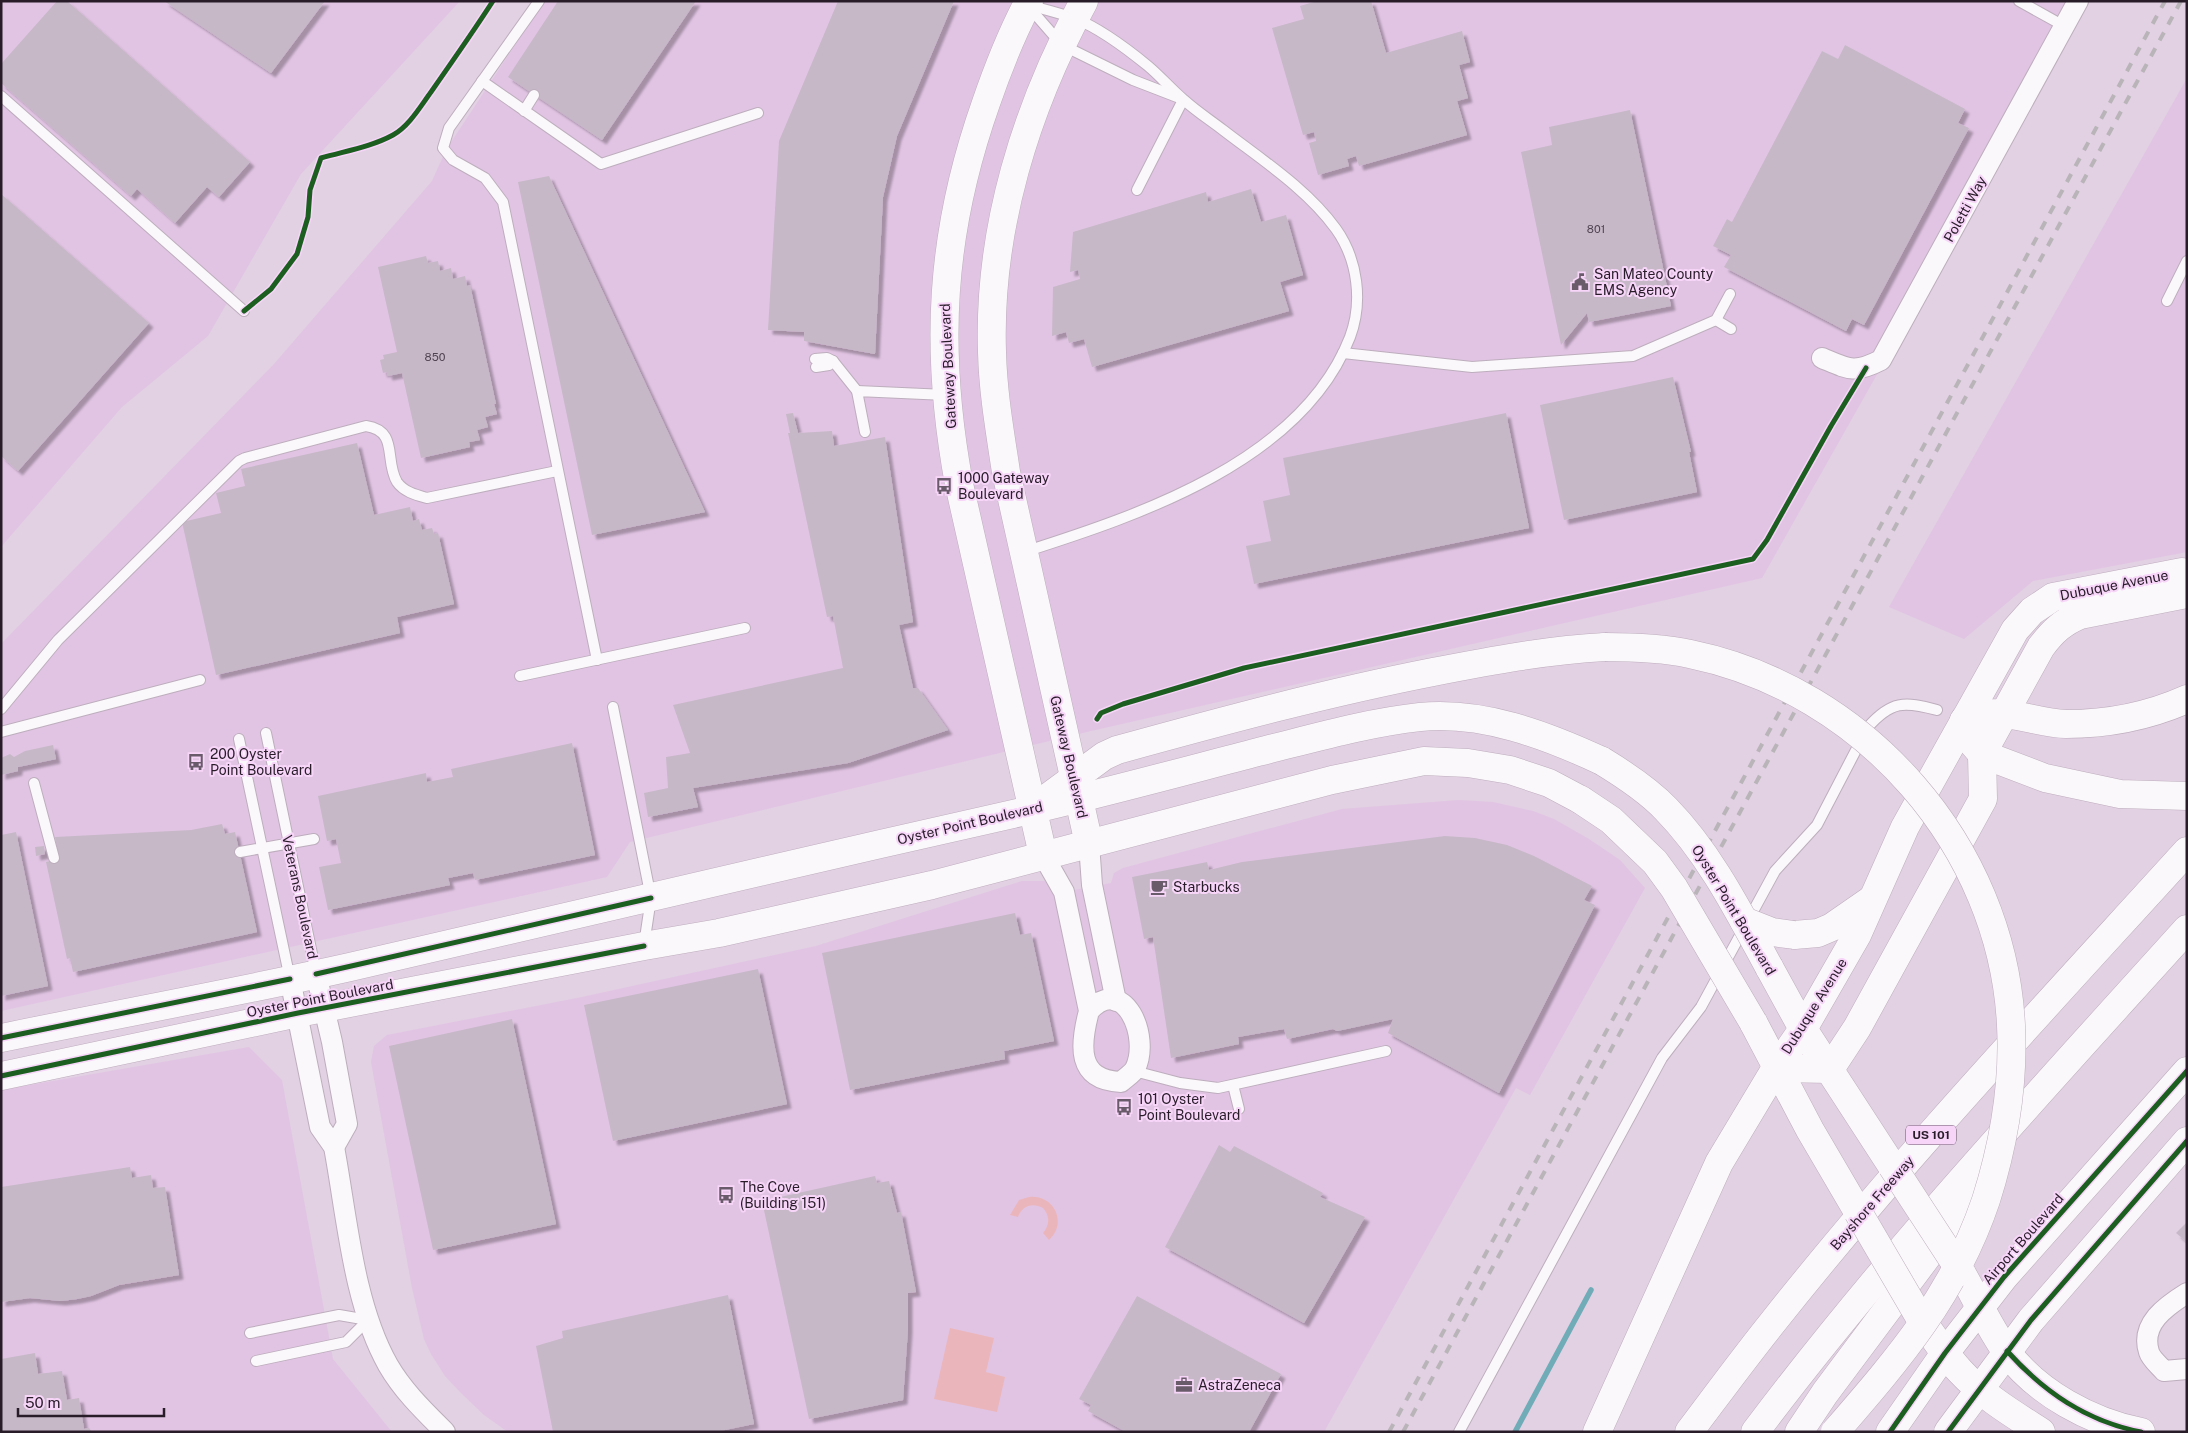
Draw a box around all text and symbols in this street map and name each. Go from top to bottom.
street label: Poletti Way [1940,173,1990,245]
house number: 801 [1587,223,1605,235]
place label: San Mateo County EMS Agency [1594,266,1714,298]
public building icon: San Mateo County EMS Agency [1570,272,1590,292]
street label: Gateway Boulevard [937,303,959,429]
house number: 850 [425,351,446,363]
place label: 1000 Gateway Boulevard [958,470,1050,502]
bus stop icon: 1000 Gateway Boulevard [934,476,954,496]
street label: Dubuque Avenue [2058,567,2170,603]
street label: Gateway Boulevard [1047,694,1091,820]
place label: 200 Oyster Point Boulevard [210,746,312,778]
bus stop icon: 200 Oyster Point Boulevard [186,752,206,772]
street label: Oyster Point Boulevard [896,798,1044,848]
street label: Veterans Boulevard [279,833,321,961]
street label: Oyster Point Boulevard [1689,842,1779,978]
cafe icon: Starbucks [1149,877,1169,897]
place label: Starbucks [1173,879,1239,895]
street label: Dubuque Avenue [1778,955,1850,1057]
street label: Oyster Point Boulevard [245,976,395,1020]
place label: 101 Oyster Point Boulevard [1138,1091,1240,1123]
bus stop icon: 101 Oyster Point Boulevard [1114,1097,1134,1117]
road number: US 101 [1906,1126,1956,1144]
street label: Bayshore Freeway [1827,1152,1917,1253]
place label: The Cove (Building 151) [740,1179,826,1211]
bus stop icon: The Cove (Building 151) [716,1185,736,1205]
street label: Airport Boulevard [1979,1190,2067,1288]
office icon: AstraZeneca [1174,1375,1194,1395]
place label: AstraZeneca [1198,1377,1281,1393]
scale bar [18,1386,164,1418]
text: 50 m [25,1394,60,1411]

